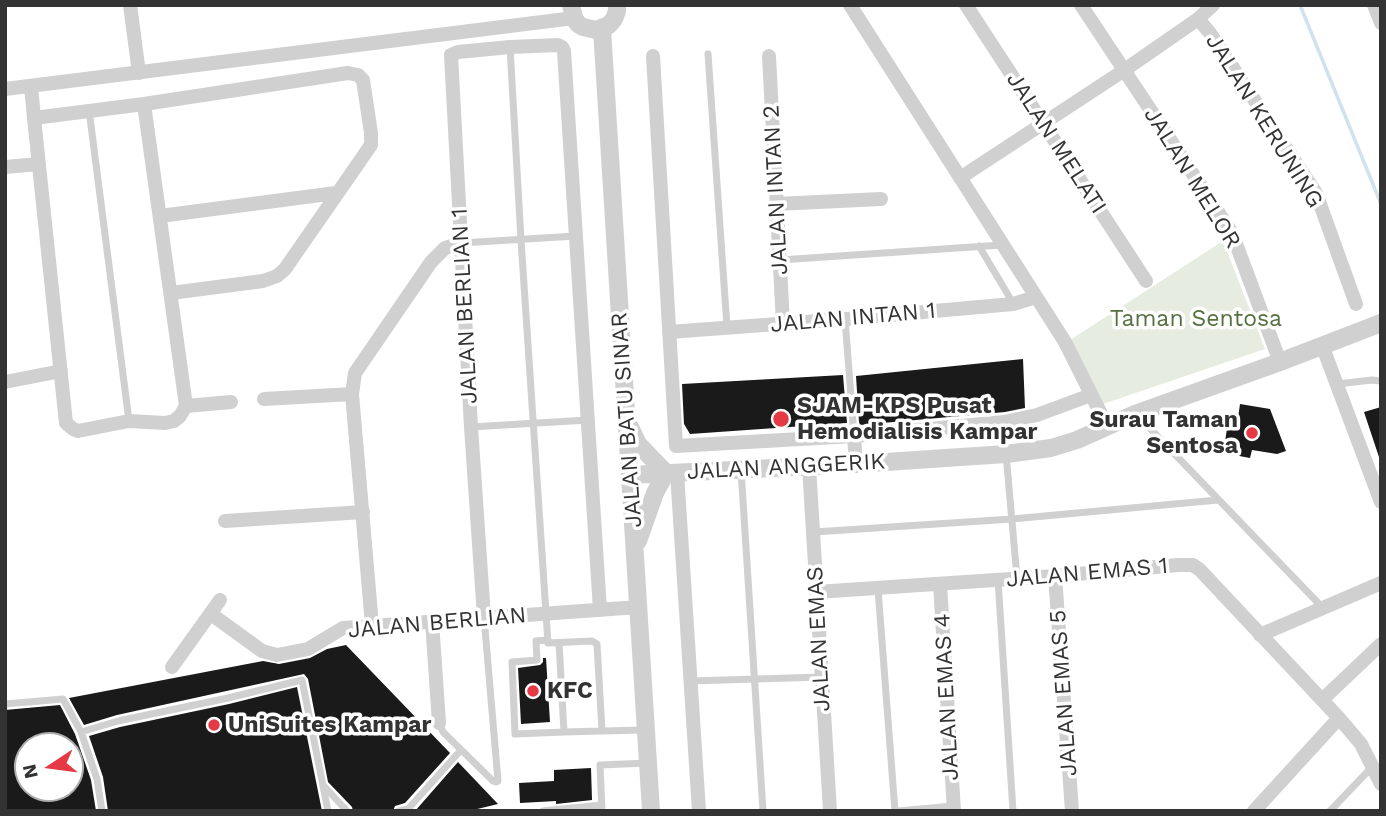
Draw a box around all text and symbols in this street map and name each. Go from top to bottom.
street label: JALAN KERUNING [1199,29,1329,213]
street label: JALAN MELATI [1000,67,1112,219]
street label: JALAN MELOR [1138,102,1246,254]
street label: JALAN INTAN 2 [758,104,794,276]
street label: JALAN BERLIAN 1 [446,208,484,404]
street label: JALAN INTAN 1 [769,297,937,339]
park label: Taman Sentosa [1110,305,1282,333]
street label: JALAN BATU SINAR [606,311,648,529]
place label: SJAM-KPS Pusat Hemodialisis Kampar [797,392,1037,446]
place label: Surau Taman Sentosa [1090,406,1238,460]
marker: SJAM-KPS Pusat Hemodialisis Kampar [771,409,791,429]
marker: Surau Taman Sentosa [1244,425,1260,441]
street label: JALAN ANGGERIK [686,448,886,486]
street label: JALAN EMAS 1 [1005,552,1169,594]
street label: JALAN EMAS [801,566,837,712]
street label: JALAN BERLIAN [347,601,527,645]
street label: JALAN EMAS 5 [1044,609,1084,777]
street label: JALAN EMAS 4 [929,613,965,781]
place label: KFC [547,677,593,705]
marker: KFC [525,683,541,699]
place label: UniSuites Kampar [228,711,431,739]
marker: UniSuites Kampar [206,717,222,733]
north arrow [14,732,84,802]
text: N [17,762,43,781]

